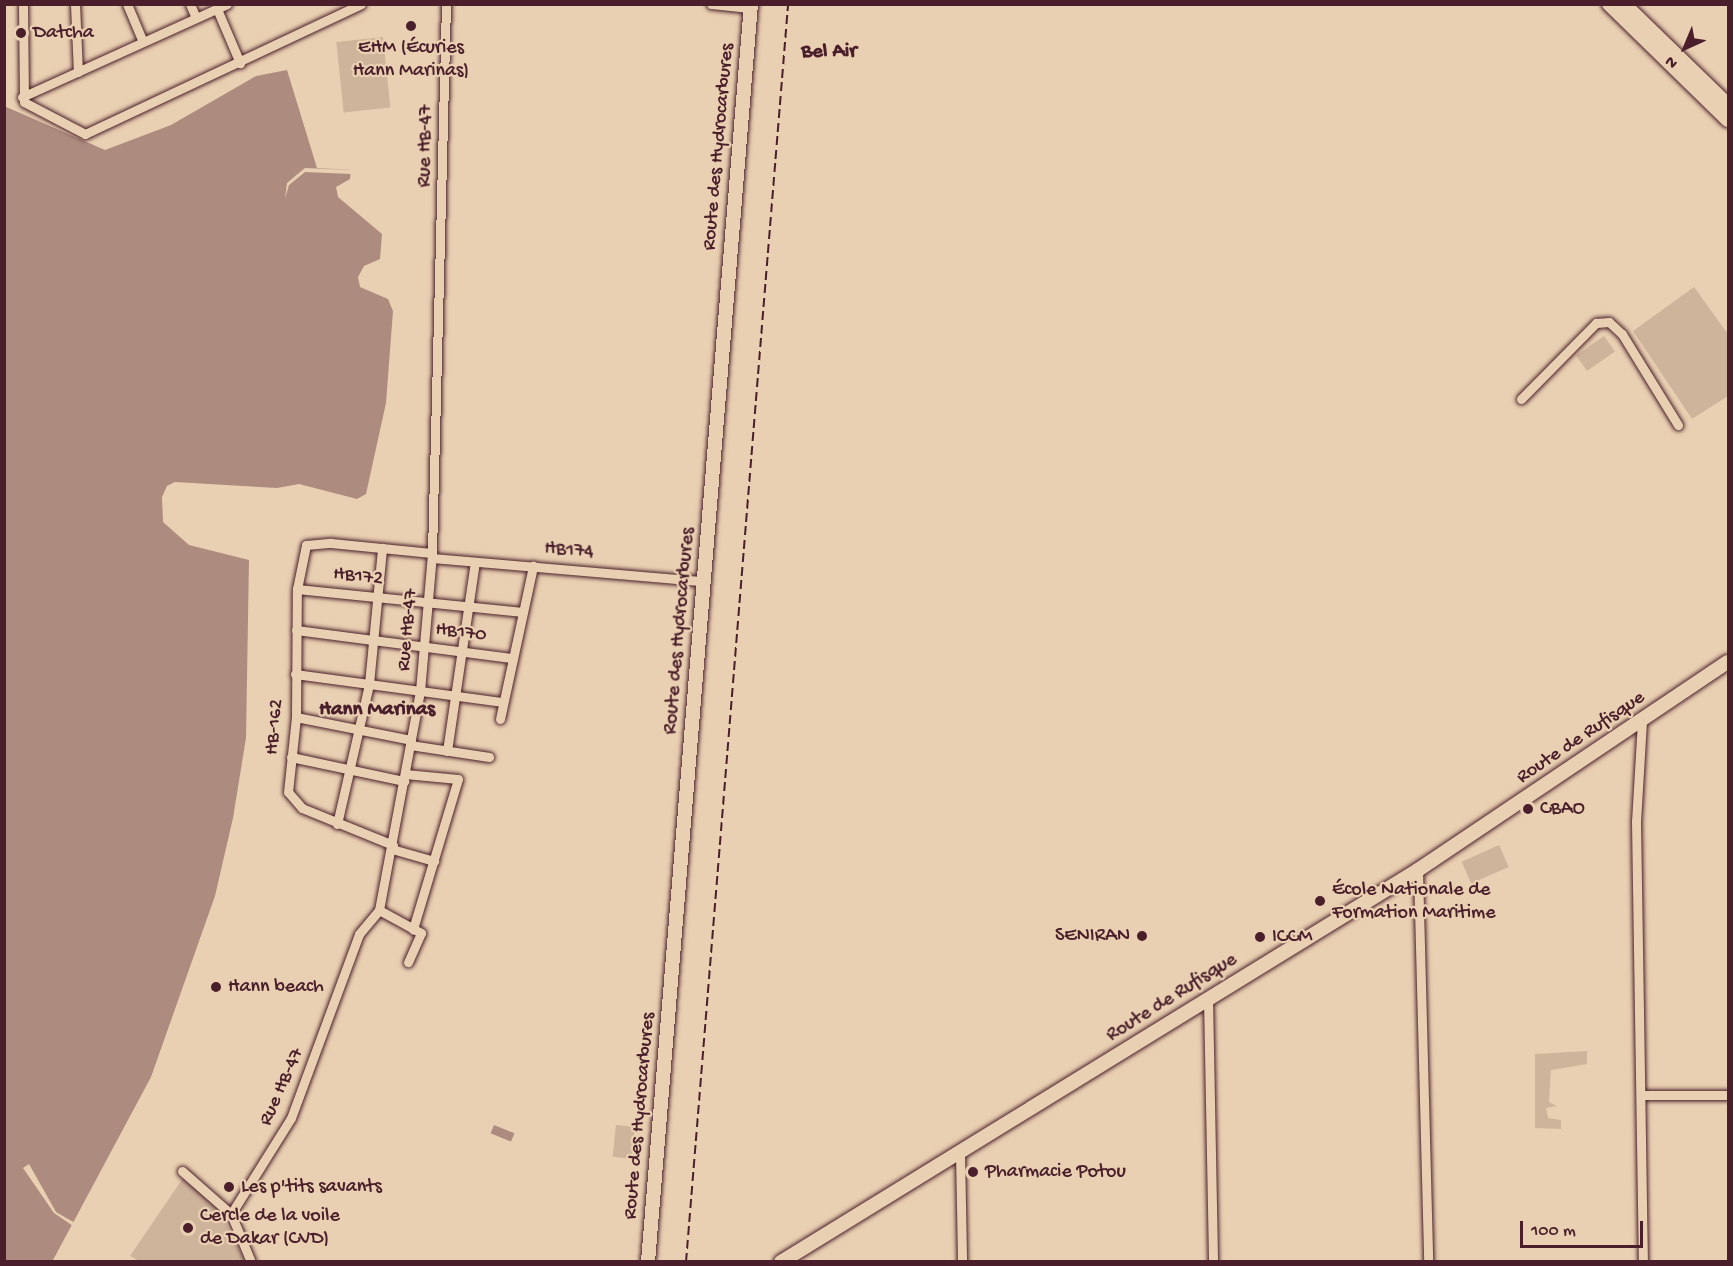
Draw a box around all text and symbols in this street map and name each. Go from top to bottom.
north arrow [1655,18,1715,78]
marker: EHM (Écuries Hann Marinas) [404,19,418,33]
place label: Datcha [33,21,94,45]
marker: Datcha [14,26,28,40]
place label: EHM (Écuries Hann Marinas) [353,36,469,83]
district label: Bel Air [801,40,857,66]
street label: Route des Hydrocarbures [698,42,740,252]
text: N [1662,51,1683,72]
street label: Rue HB-47 [413,104,439,188]
street label: Route des Hydrocarbures [659,526,701,736]
street label: HB174 [543,537,595,565]
street label: HB172 [332,562,384,592]
street label: Rue HB-47 [392,588,424,672]
street label: HB170 [434,618,488,648]
street label: Route de Rufisque [1512,686,1650,790]
street label: HB-162 [261,698,289,756]
district label: Hann Marinas [319,698,435,724]
place label: CBAO [1540,797,1585,821]
marker: CBAO [1521,802,1535,816]
place label: École Nationale de Formation Maritime [1332,878,1496,925]
marker: École Nationale de Formation Maritime [1313,894,1327,908]
place label: SENIRAN [1055,924,1130,948]
place label: ICCM [1272,925,1312,949]
marker: SENIRAN [1135,929,1149,943]
marker: ICCM [1253,930,1267,944]
street label: Route de Rufisque [1102,948,1242,1048]
place label: Hann beach [228,975,324,999]
marker: Hann beach [209,980,223,994]
street label: Route des Hydrocarbures [619,1011,661,1221]
street label: Rue HB-47 [254,1044,310,1130]
place label: Pharmacie Potou [985,1160,1126,1184]
marker: Pharmacie Potou [966,1165,980,1179]
place label: Les p'tits savants [241,1175,382,1199]
marker: Les p'tits savants [222,1180,236,1194]
place label: Cercle de la voile de Dakar (CVD) [200,1204,340,1251]
scale bar [1523,1209,1646,1247]
marker: Cercle de la voile de Dakar (CVD) [181,1221,195,1235]
text: 100 m [1531,1221,1576,1242]

